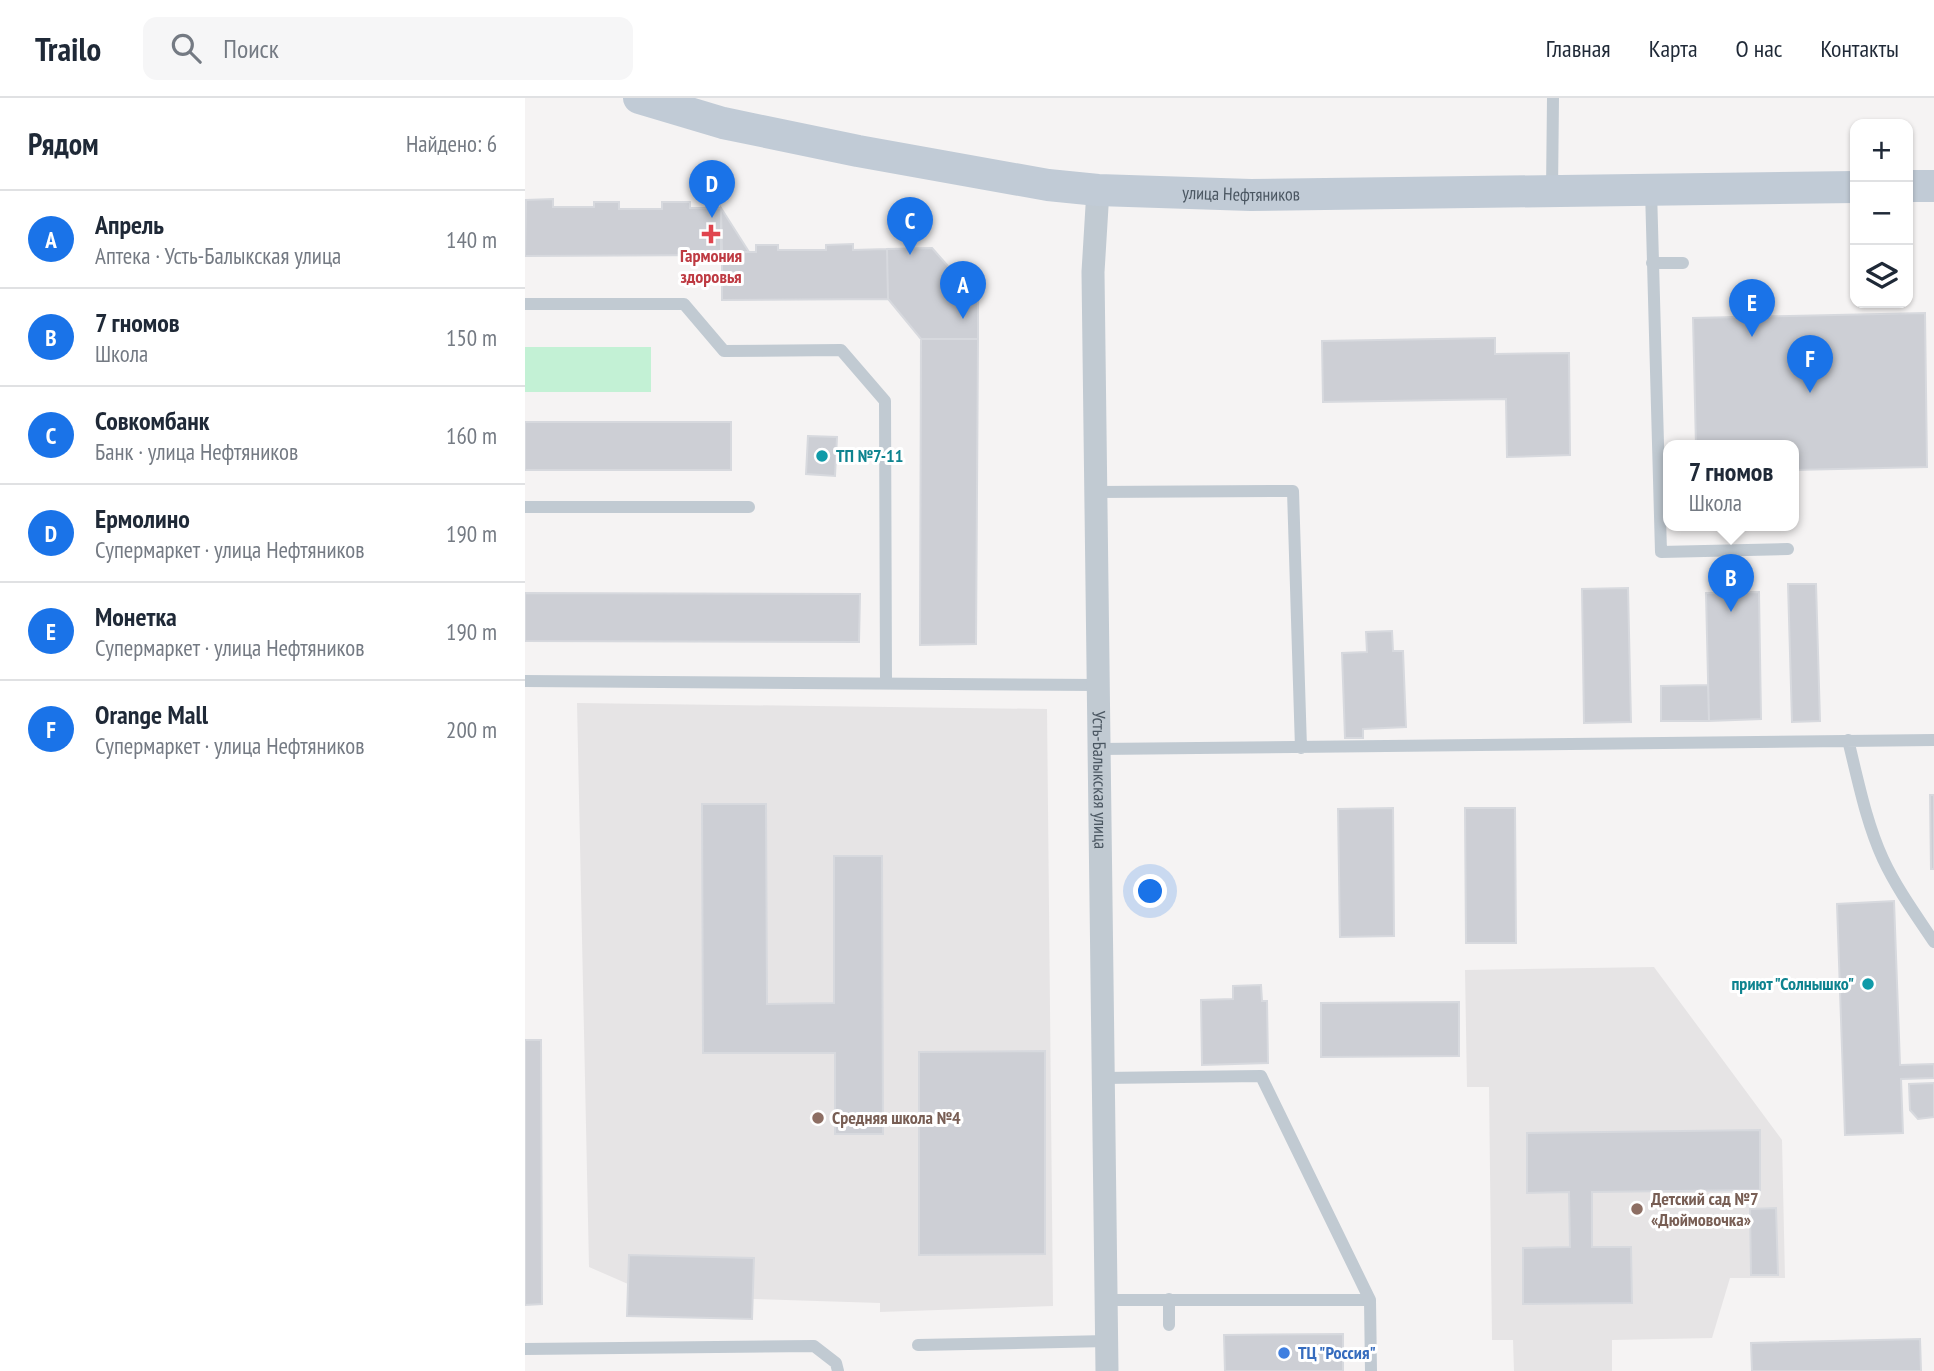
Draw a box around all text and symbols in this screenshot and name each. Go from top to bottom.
search box [143,17,633,80]
text: Trailo [35,27,101,70]
icon: search [167,29,205,67]
text: Поиск [223,32,279,65]
text: Главная [1546,33,1611,64]
text: Карта [1649,33,1698,64]
text: О нас [1736,33,1782,64]
text: Контакты [1820,33,1899,64]
map controls [1850,119,1913,308]
button: + [1850,119,1913,182]
text: Рядом [28,124,99,163]
text: Найдено: 6 [406,129,497,158]
pin: D [689,160,735,218]
street label: улица Нефтяников [1182,181,1300,206]
button: − [1850,182,1913,245]
pin: C [887,197,933,255]
text: Апрель [95,208,164,241]
text: A [45,225,57,254]
text: 140 m [446,225,497,254]
marker: Гармония здоровья [703,226,719,242]
text: Аптека · Усть-Балыкская улица [95,241,341,270]
place label: Гармония здоровья [680,244,742,288]
button: layers [1850,245,1913,308]
pin: A [940,261,986,319]
pin: E [1729,279,1775,337]
text: 7 гномов [95,306,180,339]
text: B [45,323,57,352]
text: 150 m [446,323,497,352]
pin: F [1787,335,1833,393]
text: Школа [95,339,148,368]
text: Совкомбанк [95,404,209,437]
text: C [46,421,56,450]
text: 160 m [446,421,497,450]
text: Банк · улица Нефтяников [95,437,298,466]
popup [1663,440,1799,531]
place label: ТП №7-11 [836,444,903,467]
marker: ТП №7-11 [814,448,830,464]
text: 7 гномов [1689,455,1773,488]
text: Школа [1689,488,1742,517]
text: Ермолино [95,502,190,535]
text: D [45,519,57,548]
text: 190 m [446,519,497,548]
text: Супермаркет · улица Нефтяников [95,535,364,564]
pin: B [1708,554,1754,612]
text: Монетка [95,600,177,633]
text: E [46,617,56,646]
text: 190 m [446,617,497,646]
text: Супермаркет · улица Нефтяников [95,633,364,662]
text: Orange Mall [95,698,208,731]
street label: Усть-Балыкская улица [1088,710,1112,849]
text: F [46,715,56,744]
text: 200 m [446,715,497,744]
text: Супермаркет · улица Нефтяников [95,731,364,760]
your location [1133,874,1167,908]
place label: приют "Солнышко" [1731,972,1854,995]
marker: приют "Солнышко" [1860,976,1876,992]
place label: Средняя школа №4 [832,1106,961,1129]
marker: Средняя школа №4 [810,1110,826,1126]
place label: Детский сад №7 «Дюймовочка» [1651,1187,1759,1231]
marker: Детский сад №7 «Дюймовочка» [1629,1201,1645,1217]
place label: ТЦ "Россия" [1298,1341,1376,1364]
marker: ТЦ "Россия" [1276,1345,1292,1361]

